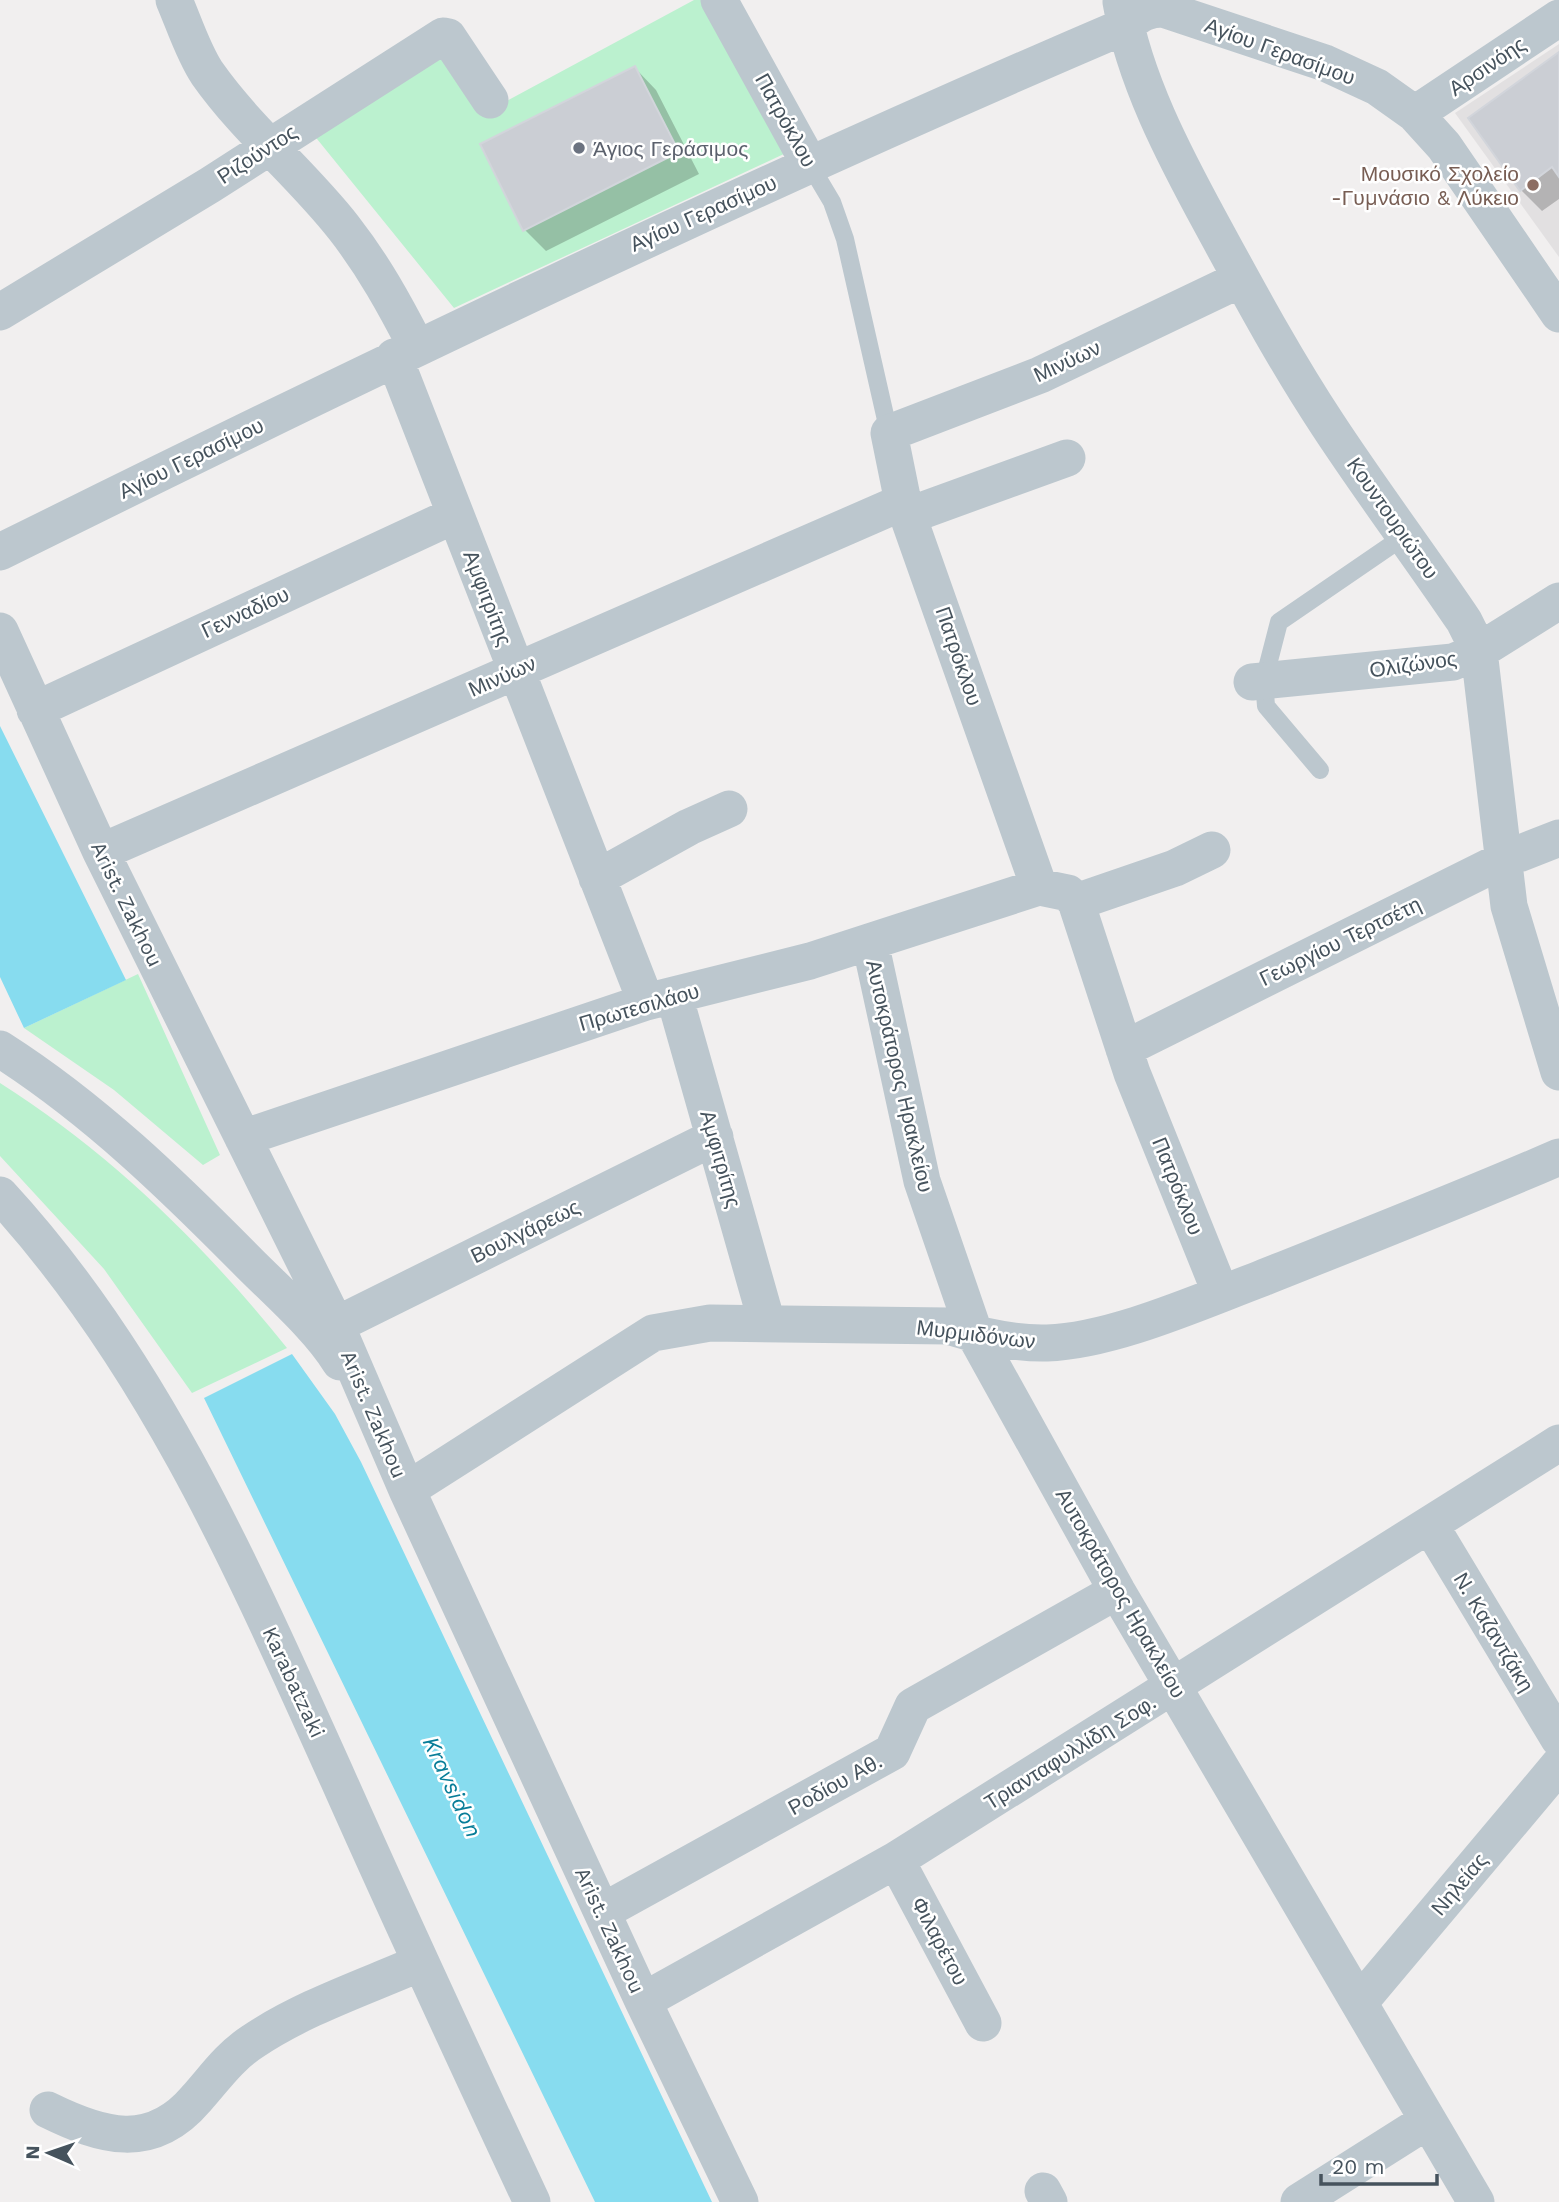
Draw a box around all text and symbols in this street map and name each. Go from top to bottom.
street label: Αγίου Γερασίμου [1201,12,1359,90]
street label: Αρσινόης [1444,31,1530,101]
street label: Πατρόκλου [750,69,822,171]
street label: Ριζούντος [212,119,302,189]
place label: Άγιος Γεράσιμος [593,136,748,161]
marker: Άγιος Γεράσιμος [571,140,587,156]
place label: Μουσικό Σχολείο -Γυμνάσιο & Λύκειο [1331,161,1519,210]
street label: Αγίου Γερασίμου [626,169,780,257]
marker: Μουσικό Σχολείο -Γυμνάσιο & Λύκειο [1525,177,1541,193]
street label: Μινύων [1030,335,1104,387]
street label: Αγίου Γερασίμου [115,412,267,504]
street label: Κουντουριώτου [1342,452,1444,584]
street label: Αμφιτρίτης [458,547,518,649]
street label: Γενναδίου [197,581,293,643]
street label: Πατρόκλου [930,603,988,709]
street label: Ολιζώνος [1368,645,1458,683]
street label: Μινύων [464,650,540,702]
street label: Arist. Zakhou [86,837,168,971]
street label: Γεωργίου Τερτσέτη [1255,891,1425,991]
street label: Αυτοκράτορος Ηρακλείου [861,957,939,1195]
street label: Πρωτεσιλάου [576,978,702,1036]
street label: Αμφιτρίτης [695,1107,747,1211]
street label: Πατρόκλου [1147,1134,1209,1238]
street label: Βουλγάρεως [466,1194,584,1268]
street label: Μυρμιδόνων [915,1314,1037,1354]
street label: Arist. Zakhou [336,1346,412,1482]
street label: Αυτοκράτορος Ηρακλείου [1051,1484,1191,1702]
street label: Ν. Καζαντζάκη [1449,1568,1539,1696]
street label: Karabatzaki [257,1623,331,1741]
street label: Τριανταφυλλίδη Σοφ. [980,1689,1160,1815]
water label: Kravsidon [417,1732,487,1842]
street label: Ροδίου Αθ. [784,1748,886,1820]
street label: Νηλείας [1426,1848,1492,1920]
street label: Arist. Zakhou [570,1863,650,1997]
street label: Φιλαρέτου [906,1893,974,1989]
north arrow [14,2118,84,2188]
scale bar [1321,2142,1436,2186]
text: N [21,2145,44,2160]
text: 20 m [1332,2154,1384,2179]

